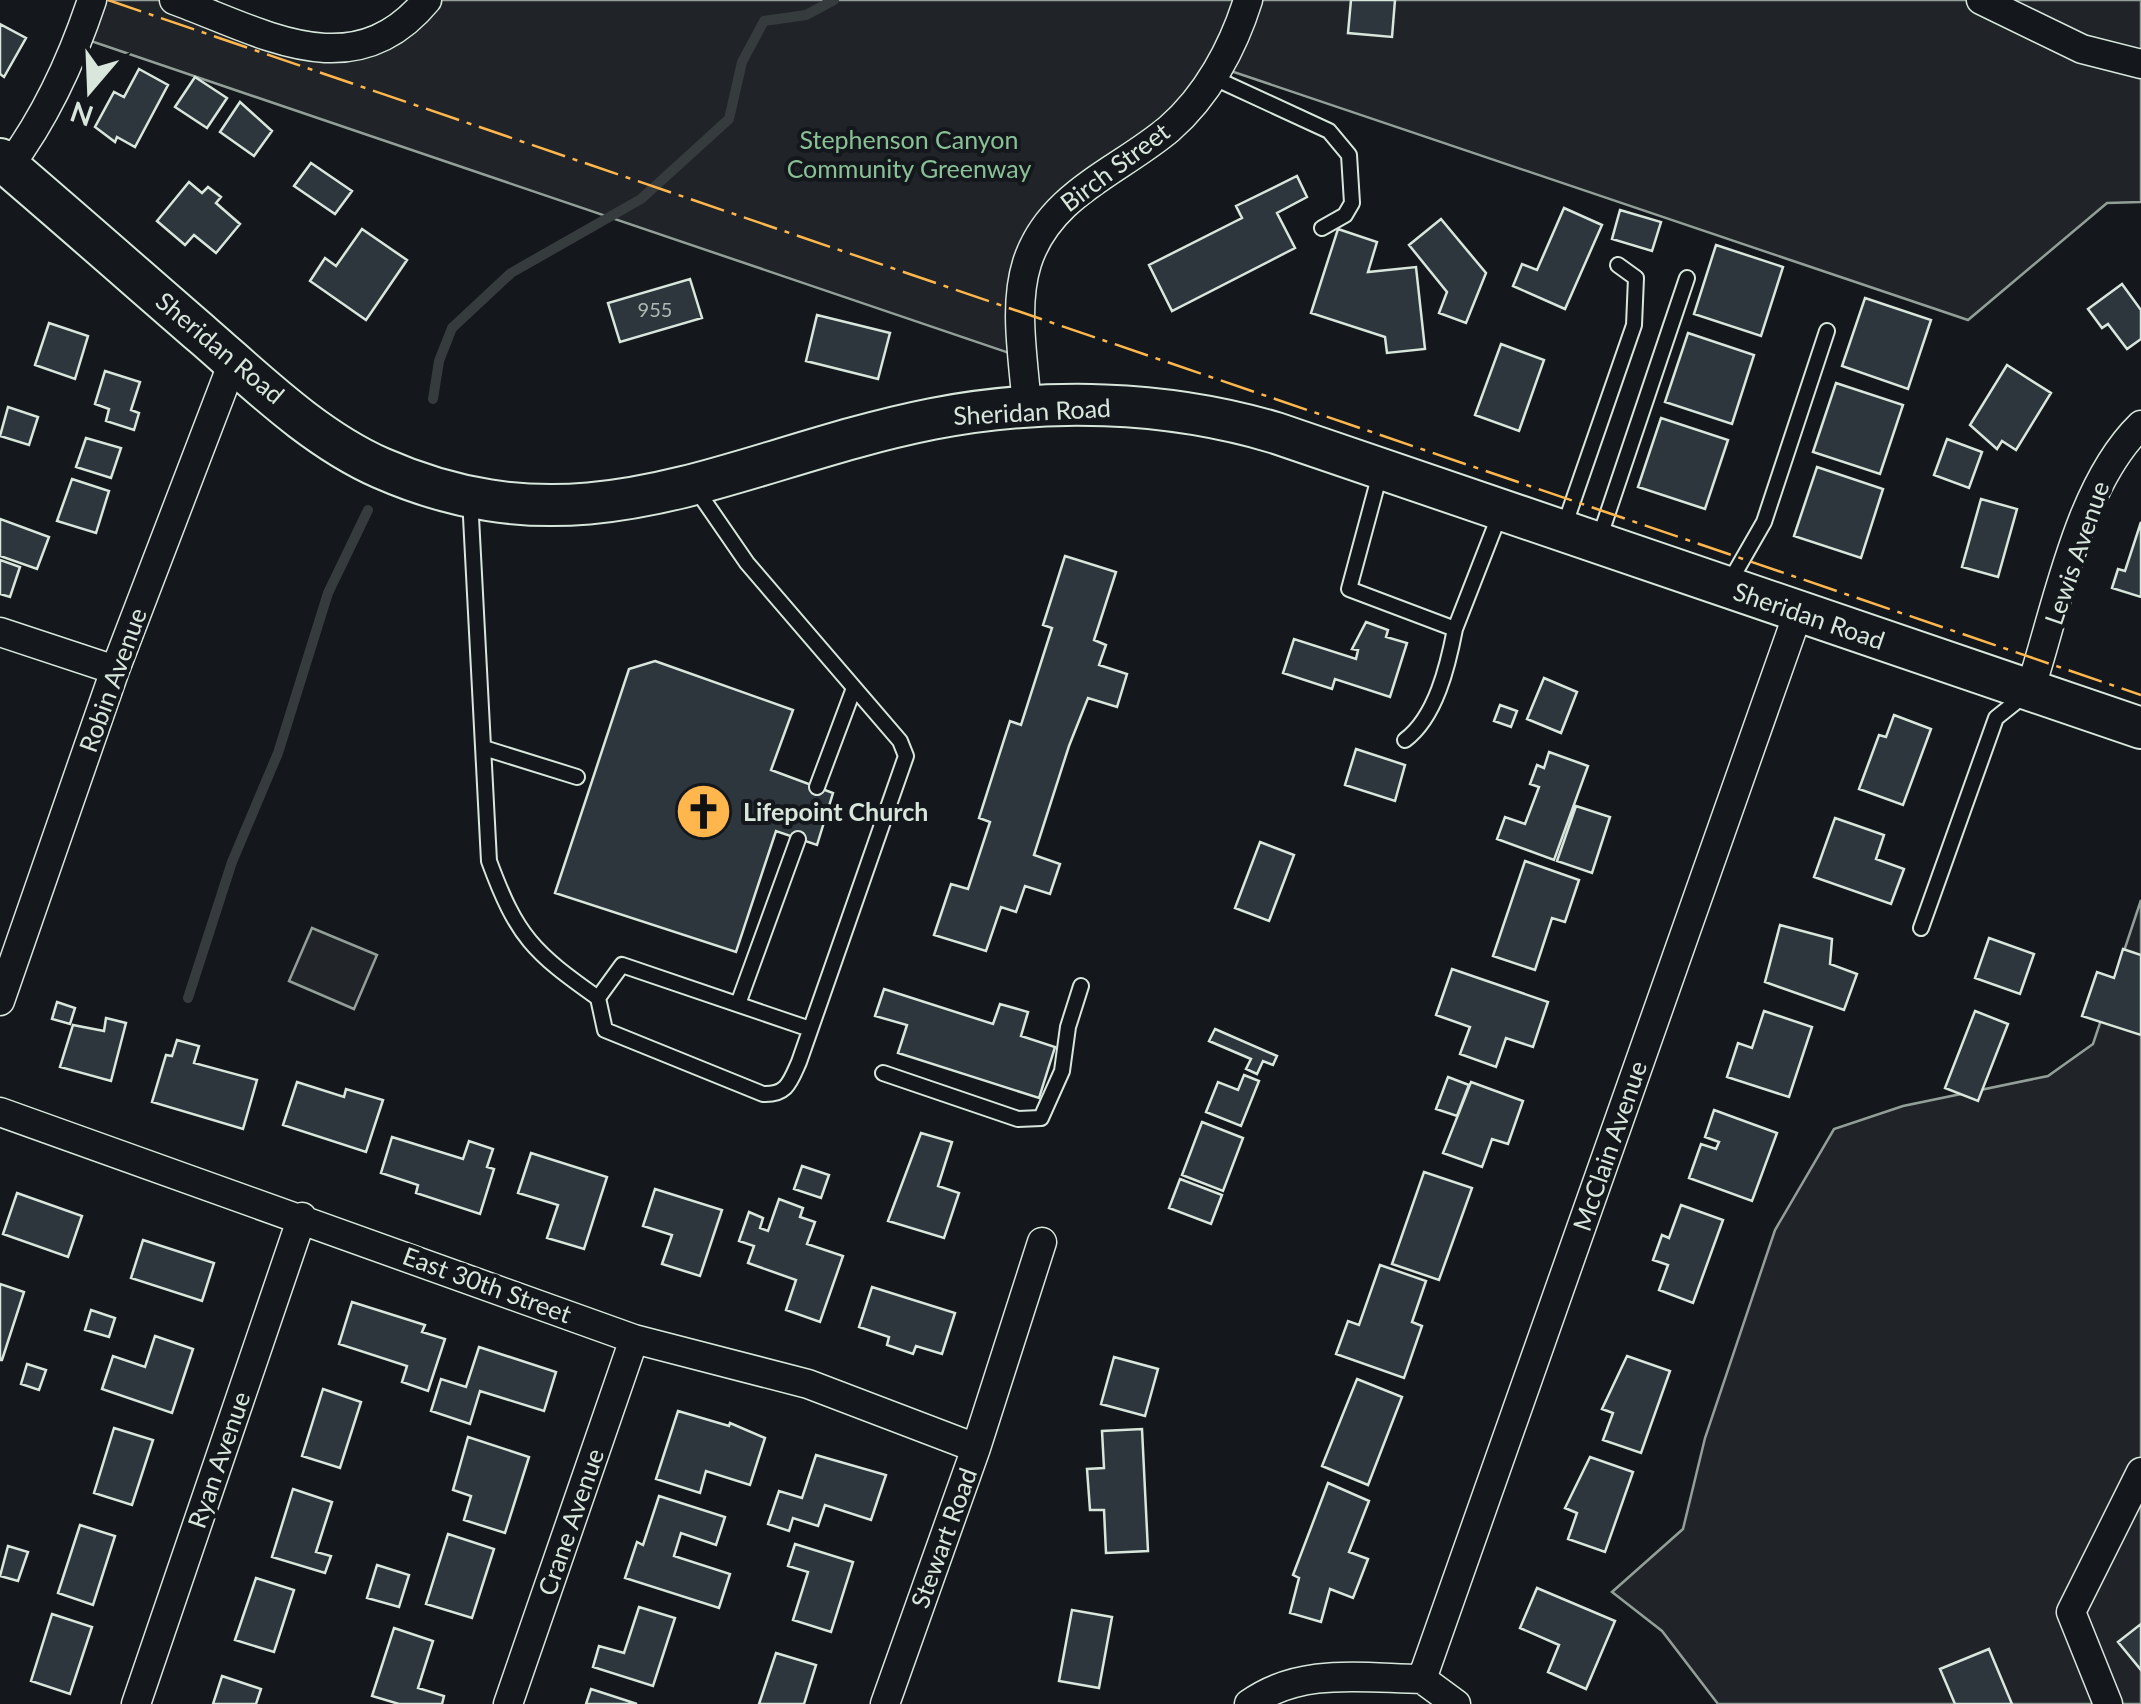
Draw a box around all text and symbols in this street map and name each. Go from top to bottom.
north arrow [40,40,140,140]
text: N [66,95,97,134]
street label: Birch Street [1054,116,1175,217]
park label: Stephenson Canyon Community Greenway [787,124,1031,183]
street label: Sheridan Road [151,285,291,409]
house number: 955 [638,297,672,321]
street label: Sheridan Road [952,392,1112,430]
street label: Lewis Avenue [2037,477,2115,628]
street label: Sheridan Road [1730,575,1889,655]
street label: Robin Avenue [72,603,152,756]
church icon: Lifepoint Church [674,782,734,842]
place label: Lifepoint Church [743,796,928,826]
street label: McClain Avenue [1566,1057,1652,1235]
street label: East 30th Street [399,1240,576,1328]
street label: Ryan Avenue [181,1387,255,1532]
street label: Crane Avenue [531,1444,609,1599]
street label: Stewart Road [904,1464,982,1612]

